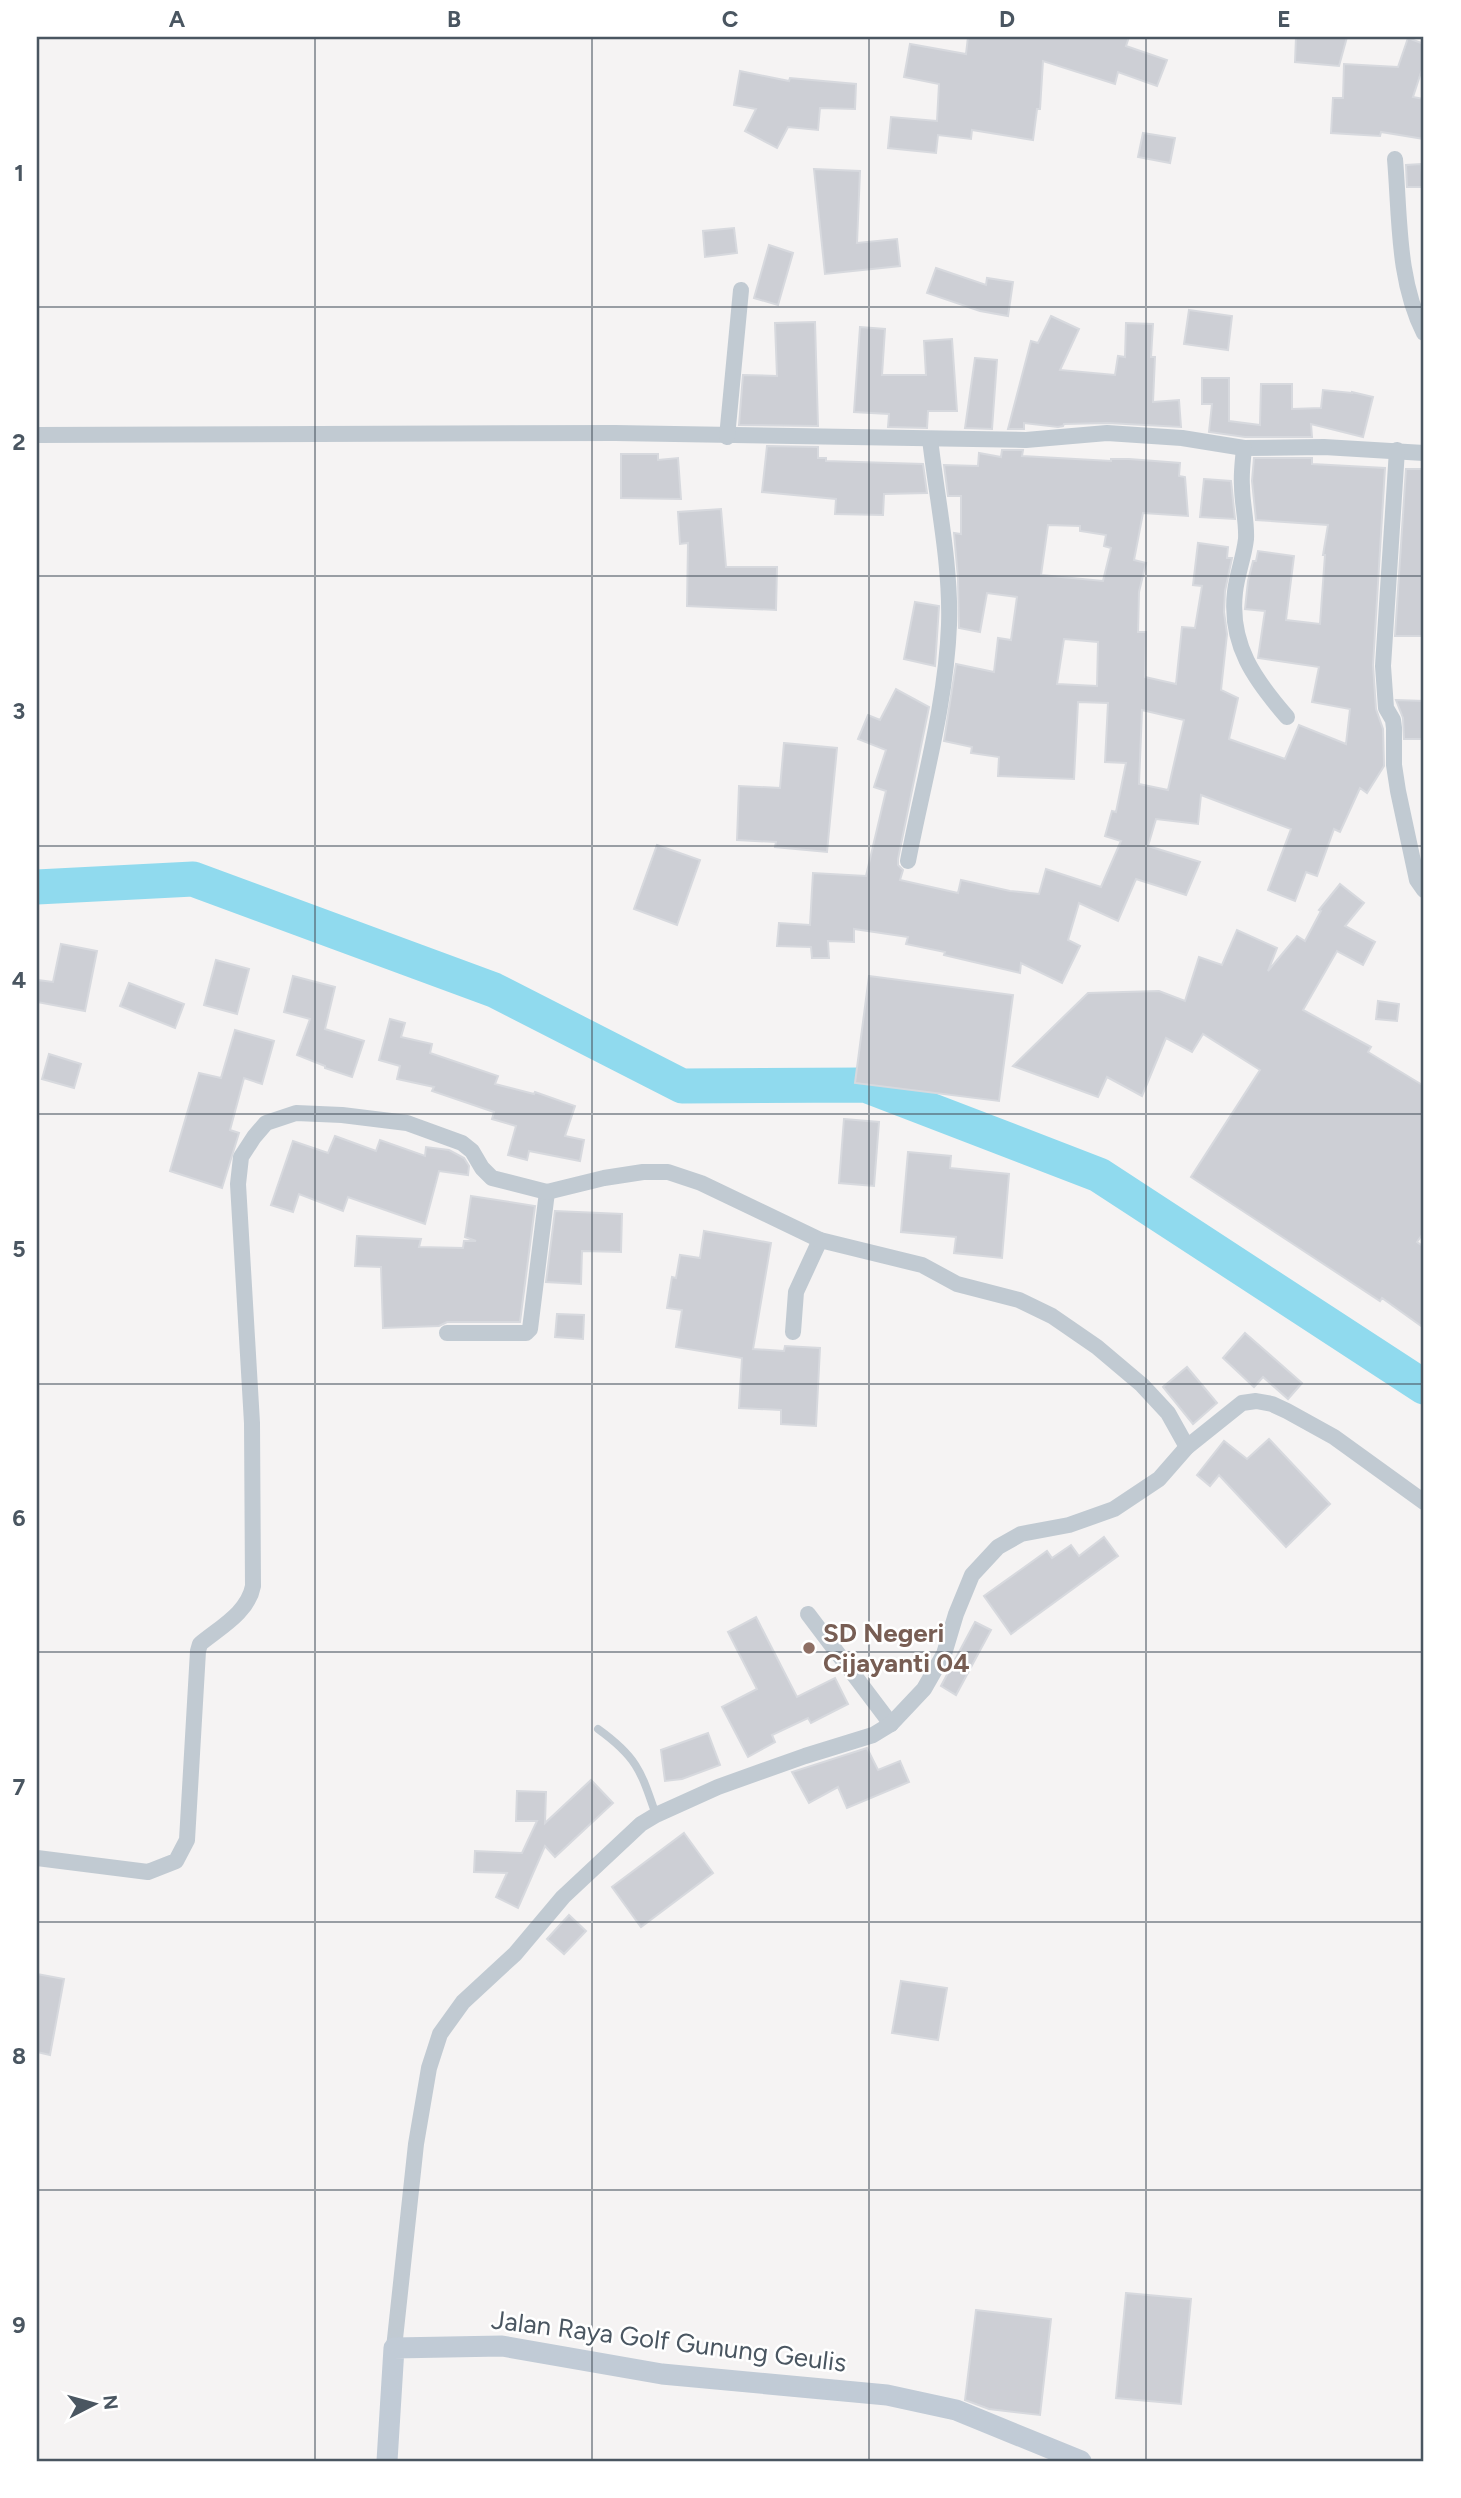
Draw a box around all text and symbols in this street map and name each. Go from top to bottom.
text: A [169,5,186,33]
text: B [447,5,461,33]
text: C [722,5,739,33]
text: D [999,5,1015,33]
text: E [1277,5,1291,33]
text: 1 [14,159,24,187]
text: 2 [12,428,26,456]
text: 3 [13,697,25,725]
text: 4 [12,966,26,994]
text: 5 [12,1235,26,1263]
text: 6 [12,1504,26,1532]
place label: SD Negeri Cijayanti 04 [823,1617,970,1679]
marker: SD Negeri Cijayanti 04 [801,1640,817,1656]
text: 7 [13,1773,26,1801]
text: 8 [12,2042,26,2070]
street label: Jalan Raya Golf Gunung Geulis [490,2303,848,2379]
text: 9 [12,2311,26,2339]
north arrow [60,2368,130,2438]
text: N [98,2394,123,2411]

